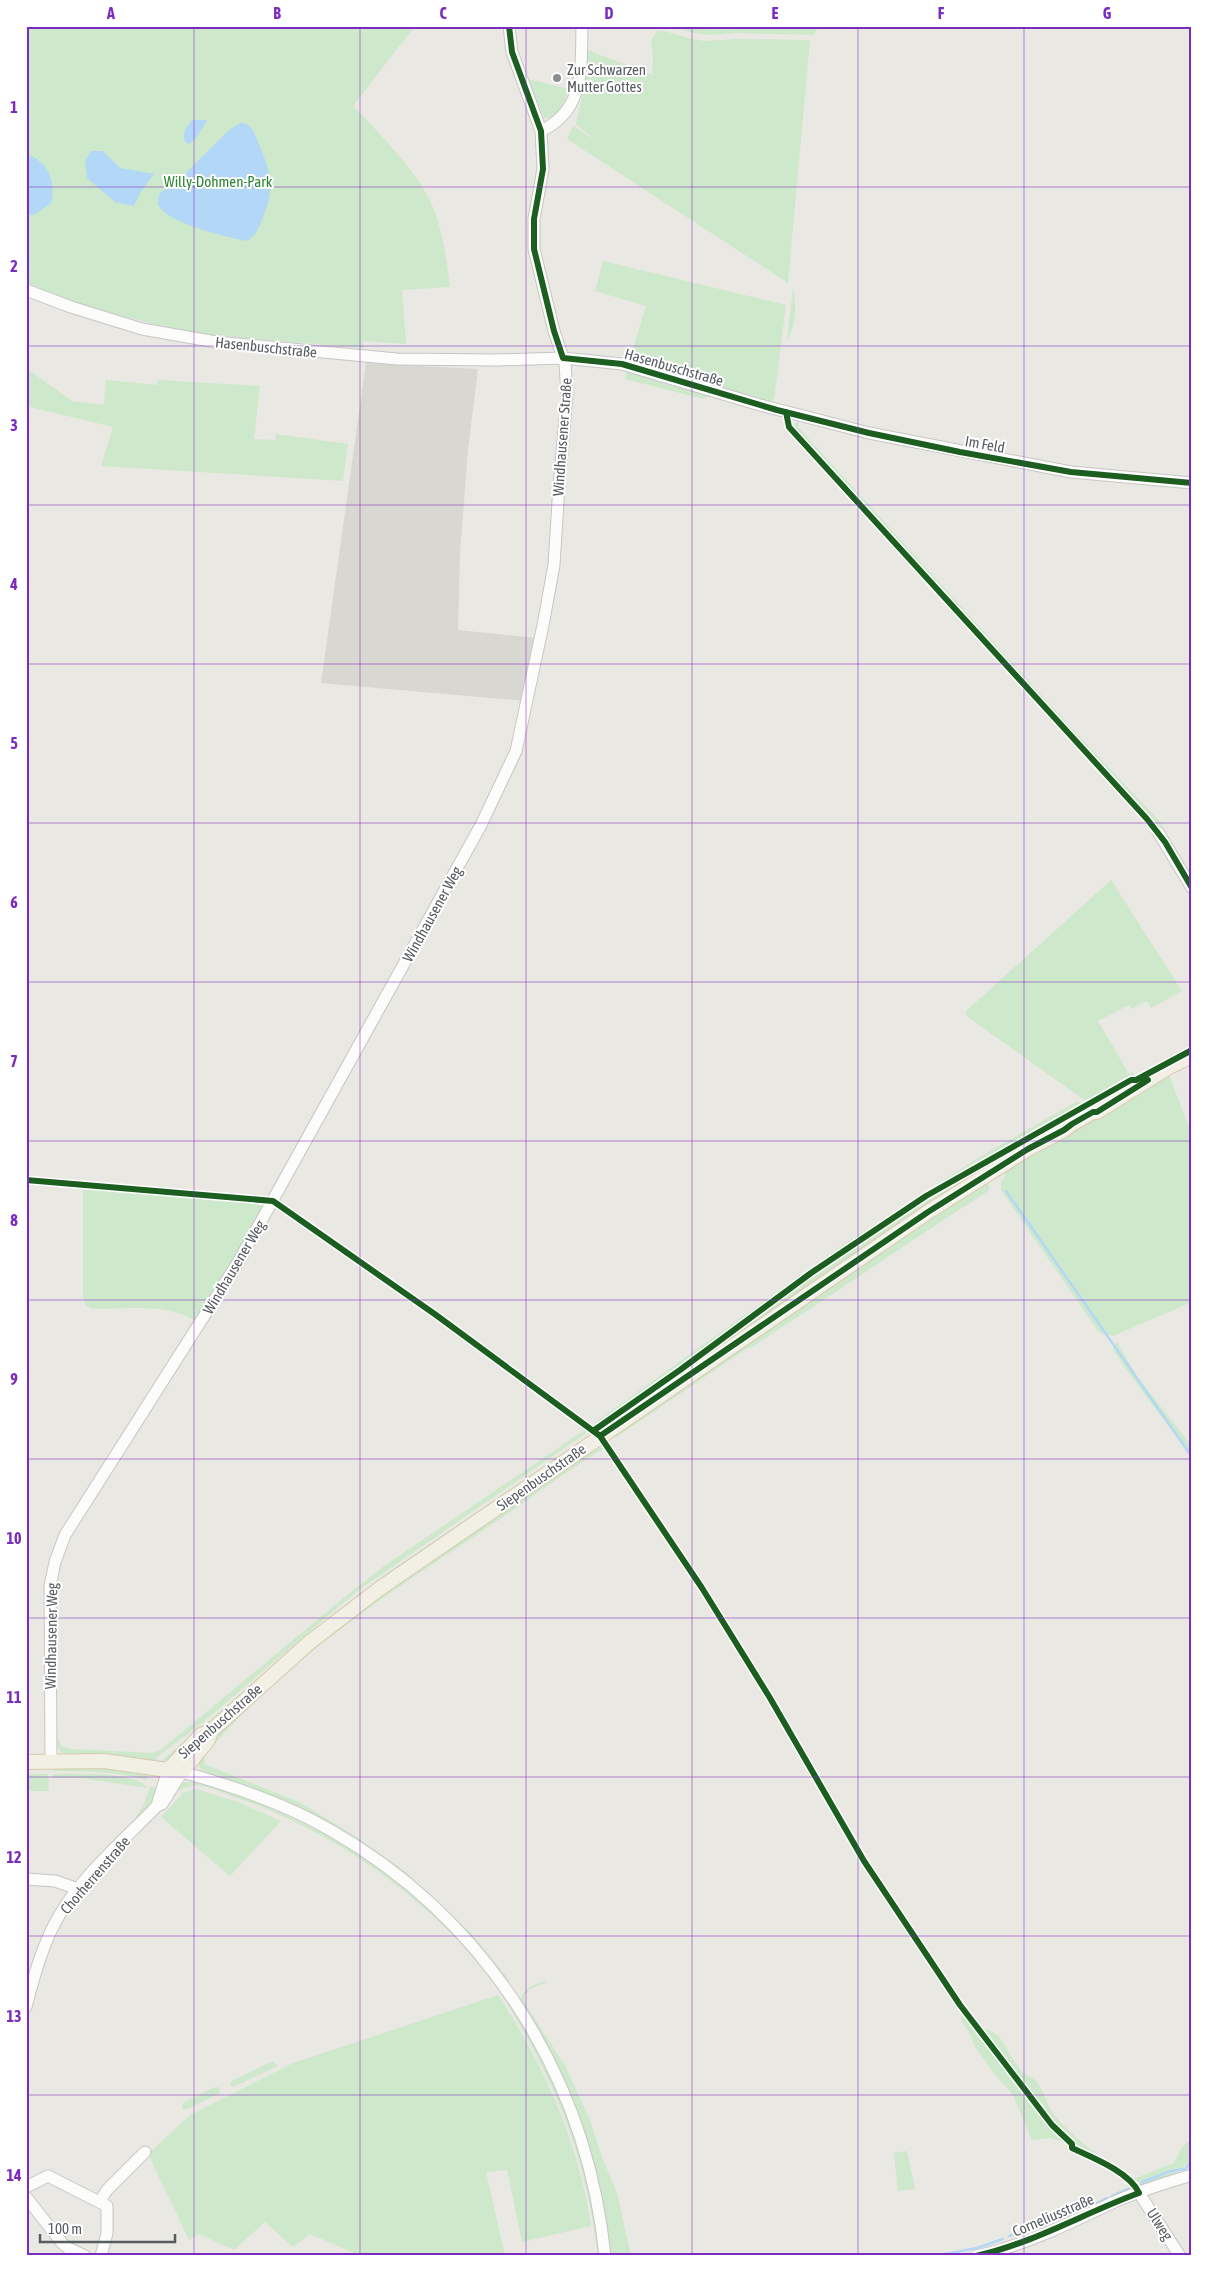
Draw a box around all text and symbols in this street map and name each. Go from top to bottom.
text: A [106,4,115,22]
text: B [273,4,281,22]
text: C [439,4,447,22]
text: D [605,4,614,22]
text: E [772,4,779,22]
text: F [938,4,945,22]
text: G [1103,4,1112,22]
place label: Zur Schwarzen Mutter Gottes [567,61,646,95]
marker: Zur Schwarzen Mutter Gottes [551,72,563,84]
text: 1 [10,98,18,116]
park label: Willy-Dohmen-Park [164,173,273,190]
text: 2 [10,257,18,275]
street label: Hasenbuschstraße [214,333,318,361]
street label: Hasenbuschstraße [623,345,726,389]
street label: Windhausener Straße [549,377,575,497]
text: 3 [10,416,18,434]
street label: Im Feld [964,432,1006,456]
text: 4 [9,575,18,593]
text: 5 [10,734,18,752]
street label: Windhausener Weg [399,863,466,965]
text: 6 [10,893,18,911]
text: 7 [10,1052,18,1070]
text: 8 [10,1211,18,1229]
street label: Windhausener Weg [199,1216,269,1317]
text: 9 [10,1370,18,1388]
street label: Siepenbuschstraße [493,1440,589,1514]
text: 10 [6,1529,22,1547]
street label: Windhausener Weg [42,1582,60,1689]
street label: Siepenbuschstraße [175,1680,265,1762]
text: 11 [6,1688,22,1706]
street label: Chorherrenstraße [57,1833,133,1917]
text: 12 [6,1848,22,1866]
text: 13 [6,2007,22,2025]
text: 14 [6,2166,22,2184]
street label: Corneliusstraße [1010,2190,1096,2240]
street label: Ulweg [1143,2205,1177,2244]
scale bar [40,2212,175,2244]
text: 100 m [48,2220,82,2237]

